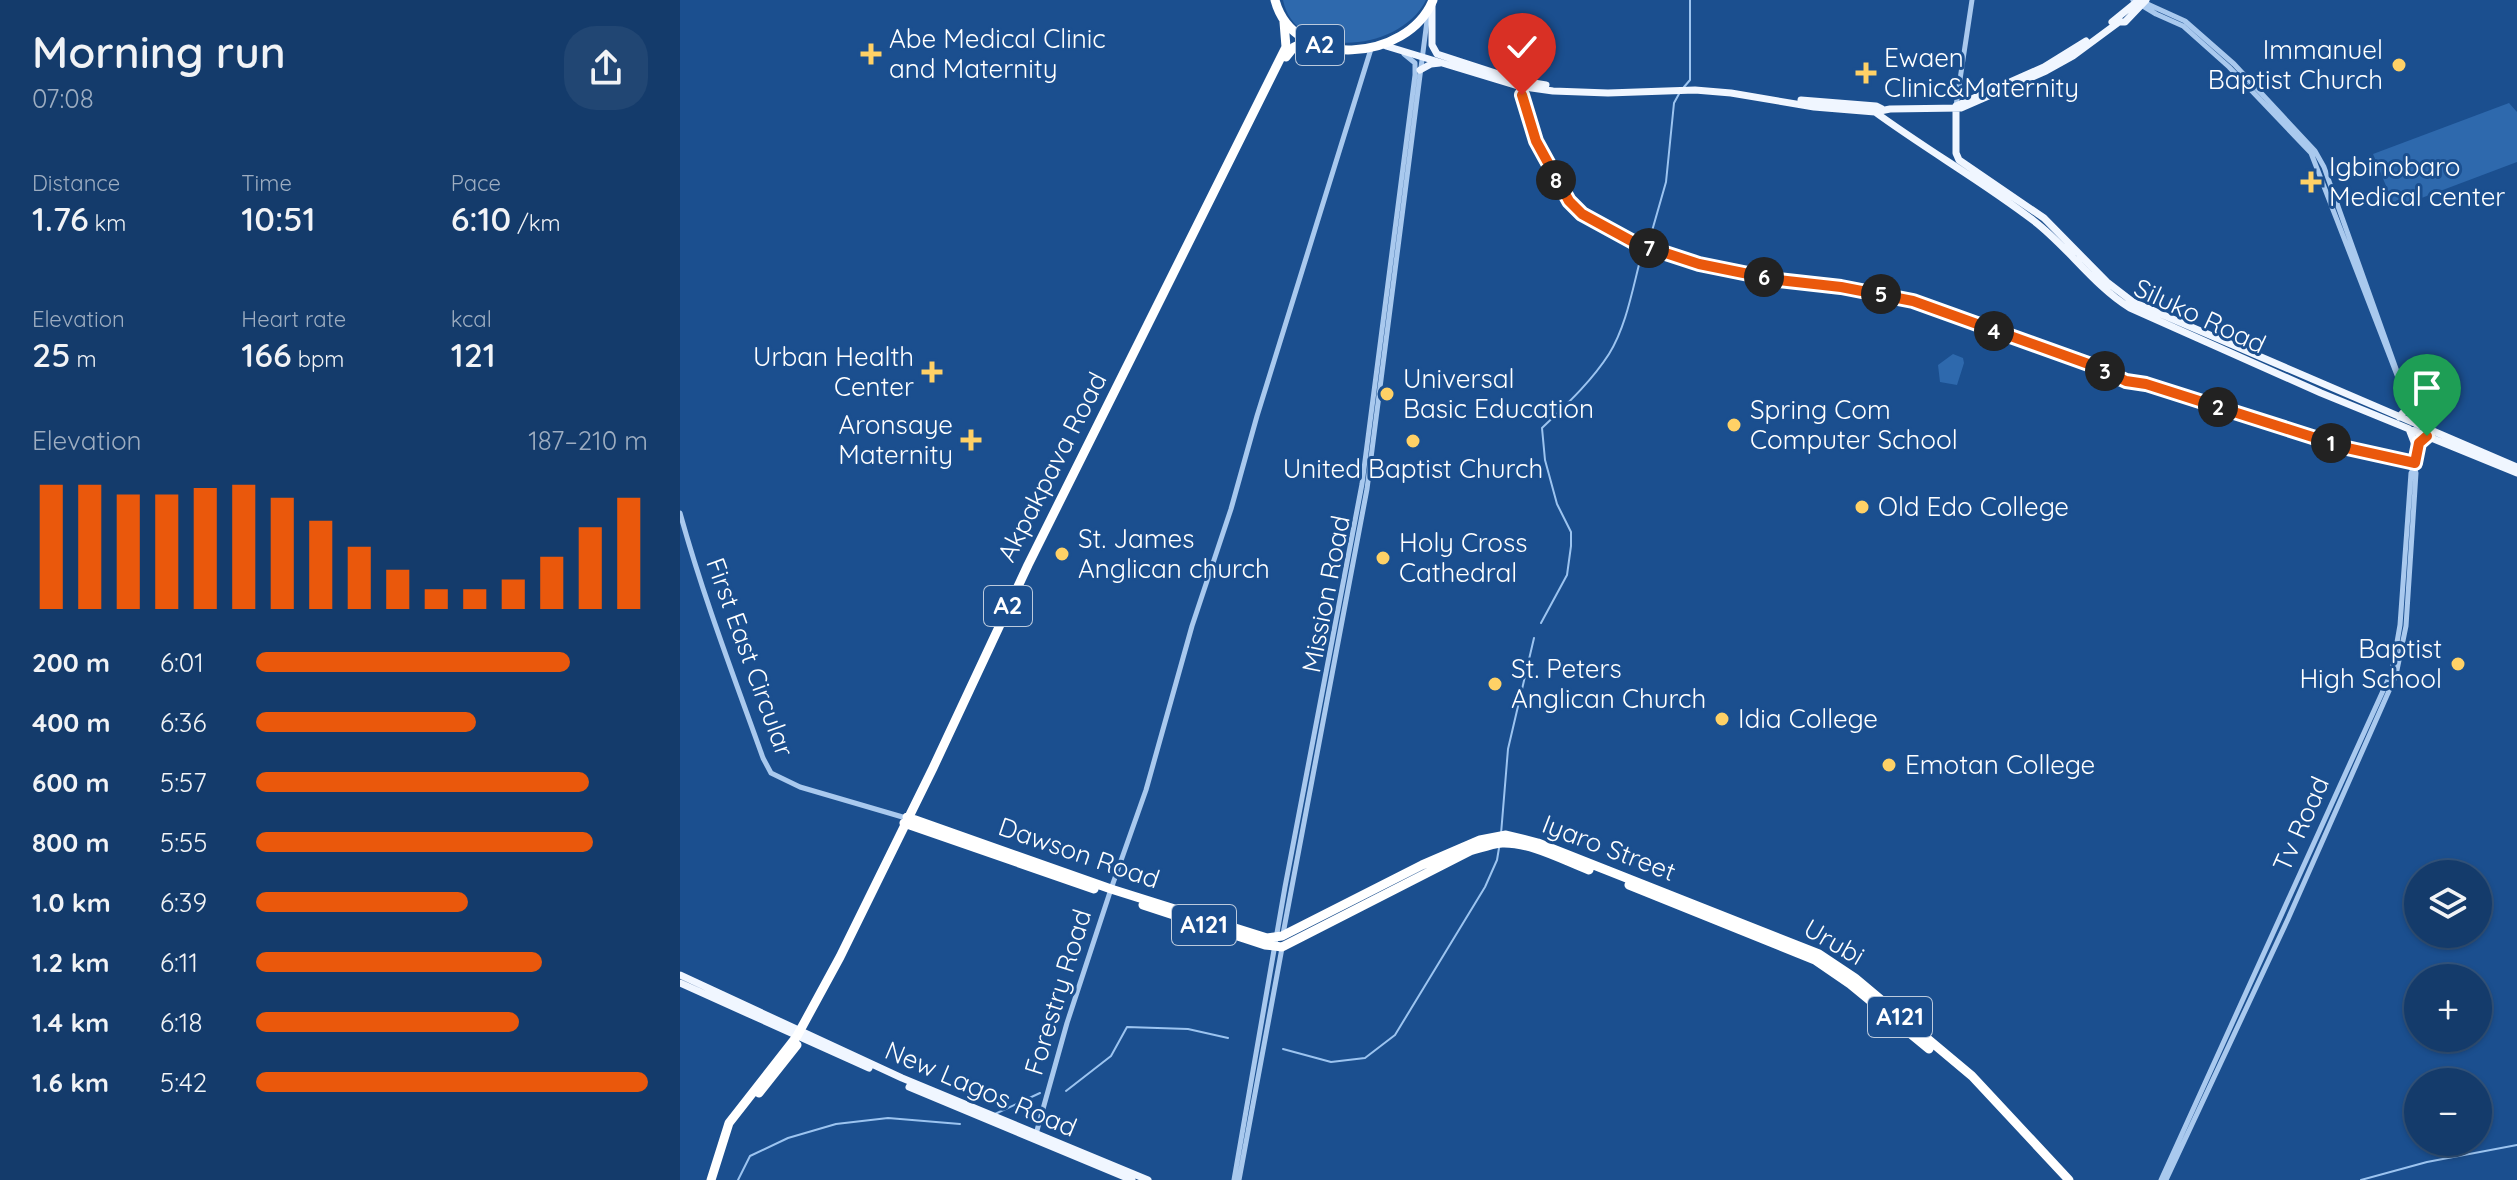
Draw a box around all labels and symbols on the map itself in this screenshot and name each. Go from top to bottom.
pin [1488,13,1556,95]
place label: Abe Medical Clinic and Maternity [889,22,1106,85]
road number: A2 [1296,25,1344,65]
place label: Immanuel Baptist Church [2208,33,2383,96]
place label: Ewaen Clinic&Maternity [1884,41,2079,104]
marker: Abe Medical Clinic and Maternity [860,43,882,65]
marker: Immanuel Baptist Church [2390,56,2408,74]
marker: Ewaen Clinic&Maternity [1855,62,1877,84]
place label: Igbinobaro Medical center [2329,150,2505,213]
pin: 8 [1536,160,1576,200]
marker: Igbinobaro Medical center [2300,171,2322,193]
pin: 7 [1629,228,1669,268]
pin: 6 [1744,257,1784,297]
street label: Siluko Road [2129,271,2271,360]
pin: 5 [1861,274,1901,314]
pin: 4 [1974,311,2014,351]
place label: Urban Health Center [753,340,914,403]
pin: 3 [2085,351,2125,391]
pin [2393,354,2461,436]
marker: Urban Health Center [921,361,943,383]
place label: Universal Basic Education [1403,362,1594,425]
street label: Akpakpava Road [990,366,1114,567]
marker: Universal Basic Education [1378,385,1396,403]
pin: 2 [2198,387,2238,427]
place label: Spring Com Computer School [1750,393,1958,456]
place label: Aronsaye Maternity [838,408,953,471]
marker: Spring Com Computer School [1725,416,1743,434]
pin: 1 [2311,423,2351,463]
marker: Aronsaye Maternity [960,429,982,451]
marker: United Baptist Church [1404,432,1422,450]
place label: United Baptist Church [1283,452,1543,485]
place label: Old Edo College [1878,490,2069,523]
marker: Old Edo College [1853,498,1871,516]
street label: Mission Road [1294,513,1357,675]
place label: St. James Anglican church [1078,522,1270,585]
place label: Holy Cross Cathedral [1399,526,1527,589]
marker: St. James Anglican church [1053,545,1071,563]
marker: Holy Cross Cathedral [1374,549,1392,567]
street label: First East Circular [699,553,802,761]
road number: A2 [984,586,1032,626]
place label: Baptist High School [2299,632,2442,695]
place label: St. Peters Anglican Church [1511,652,1706,715]
marker: Baptist High School [2449,655,2467,673]
marker: St. Peters Anglican Church [1486,675,1504,693]
place label: Idia College [1738,702,1878,735]
marker: Idia College [1713,710,1731,728]
place label: Emotan College [1905,748,2095,781]
marker: Emotan College [1880,756,1898,774]
street label: Tv Road [2265,771,2336,877]
street label: Iyaro Street [1538,807,1681,888]
street label: Dawson Road [994,810,1164,896]
street label: Forestry Road [1017,905,1098,1079]
road number: A121 [1172,905,1236,945]
street label: Urubi [1798,911,1871,972]
road number: A121 [1868,997,1932,1037]
street label: New Lagos Road [880,1033,1082,1144]

